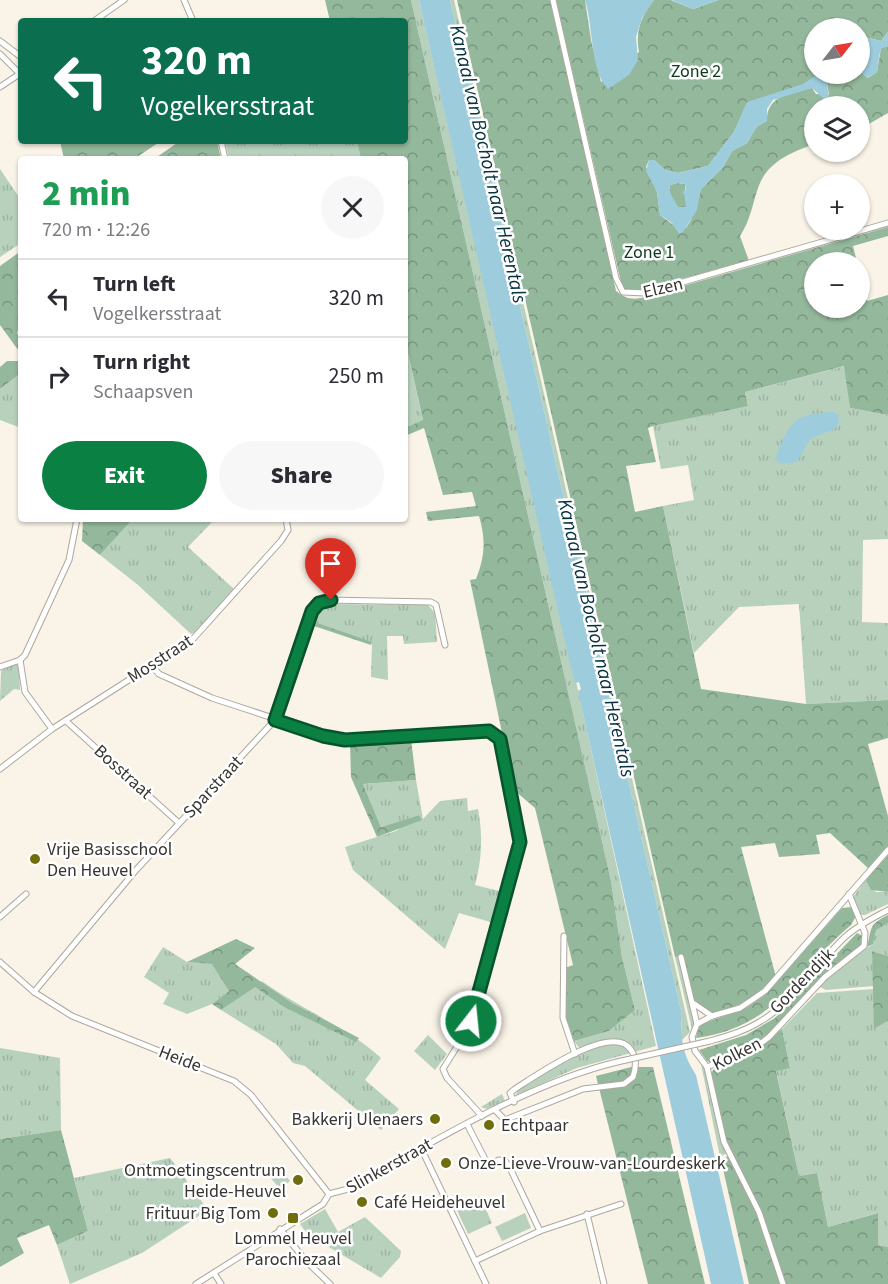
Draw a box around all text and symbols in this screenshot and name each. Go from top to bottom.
north arrow [804,18,870,84]
map controls [804,18,870,318]
water label: Kanaal van Bocholt naar Herentals [442,22,534,306]
text: 320 m [141,31,252,91]
icon: left [42,42,120,120]
park label: Zone 2 [671,59,721,84]
text: Vogelkersstraat [141,87,314,126]
button: layers [804,96,870,162]
text: 2 min [42,168,130,219]
button: + [804,174,870,240]
button: close [321,176,384,239]
text: 720 m · 12:26 [42,216,150,244]
park label: Zone 1 [624,240,674,265]
button: − [804,252,870,318]
text: Turn left [93,268,175,300]
street label: Elzen [641,271,685,305]
icon: left [42,282,75,315]
text: 320 m [329,282,384,314]
text: Vogelkersstraat [93,300,221,328]
text: Turn right [93,346,190,378]
icon: right [42,360,75,393]
text: 250 m [329,360,384,392]
text: Schaapsven [93,378,193,406]
button: Exit [42,441,207,510]
button: Share [219,441,384,510]
water label: Kanaal van Bocholt naar Herentals [550,496,642,780]
pin [305,538,356,600]
icon: arrive [314,547,347,580]
street label: Mosstraat [122,629,198,689]
street label: Bosstraat [88,739,158,805]
street label: Sparstraat [177,750,249,824]
place label: Vrije Basisschool Den Heuvel [47,837,172,883]
marker: Vrije Basisschool Den Heuvel [28,852,42,866]
street label: Gordendijk [764,942,840,1020]
position arrow [439,989,503,1053]
street label: Kolken [708,1031,766,1077]
street label: Heide [155,1039,205,1079]
place label: Bakkerij Ulenaers [292,1107,423,1132]
marker: Bakkerij Ulenaers [428,1112,442,1126]
place label: Echtpaar [501,1113,569,1138]
marker: Echtpaar [482,1118,496,1132]
street label: Slinkerstraat [341,1132,437,1200]
place label: Onze-Lieve-Vrouw-van-Lourdeskerk [458,1151,726,1176]
marker: Onze-Lieve-Vrouw-van-Lourdeskerk [439,1156,453,1170]
place label: Ontmoetingscentrum Heide-Heuvel [124,1158,286,1204]
marker: Ontmoetingscentrum Heide-Heuvel [291,1173,305,1187]
place label: Café Heideheuvel [374,1190,505,1215]
marker: Café Heideheuvel [355,1195,369,1209]
place label: Frituur Big Tom [145,1201,261,1226]
marker: Frituur Big Tom [266,1206,280,1220]
marker: Lommel Heuvel Parochiezaal [286,1211,300,1225]
place label: Lommel Heuvel Parochiezaal [234,1226,352,1272]

